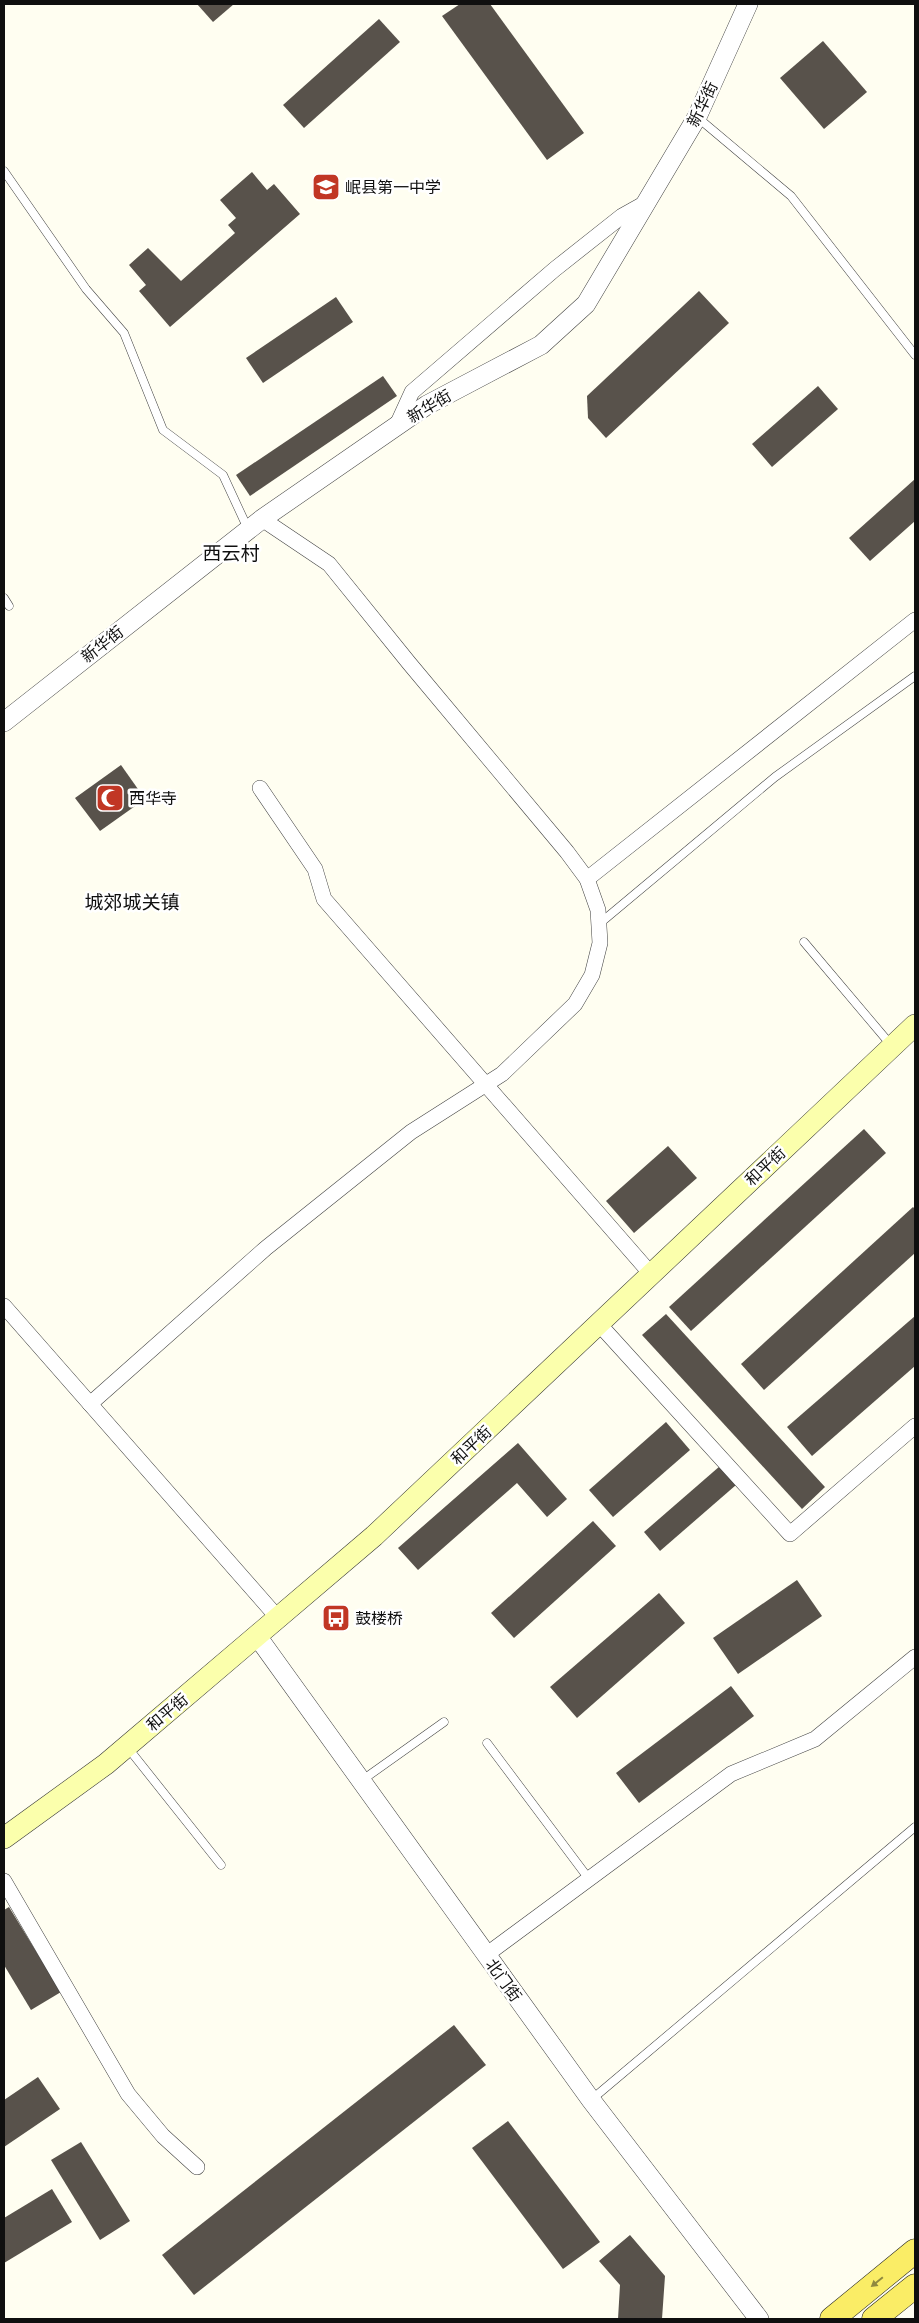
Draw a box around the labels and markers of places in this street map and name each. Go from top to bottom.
school or university icon: 岷县第一中学 [311,172,341,202]
place label: 岷县第一中学 [345,174,441,198]
mosque icon: 西华寺 [95,783,125,813]
place label: 西华寺 [129,785,177,809]
bus stop icon: 鼓楼桥 [321,1603,351,1633]
place label: 鼓楼桥 [355,1605,403,1629]

